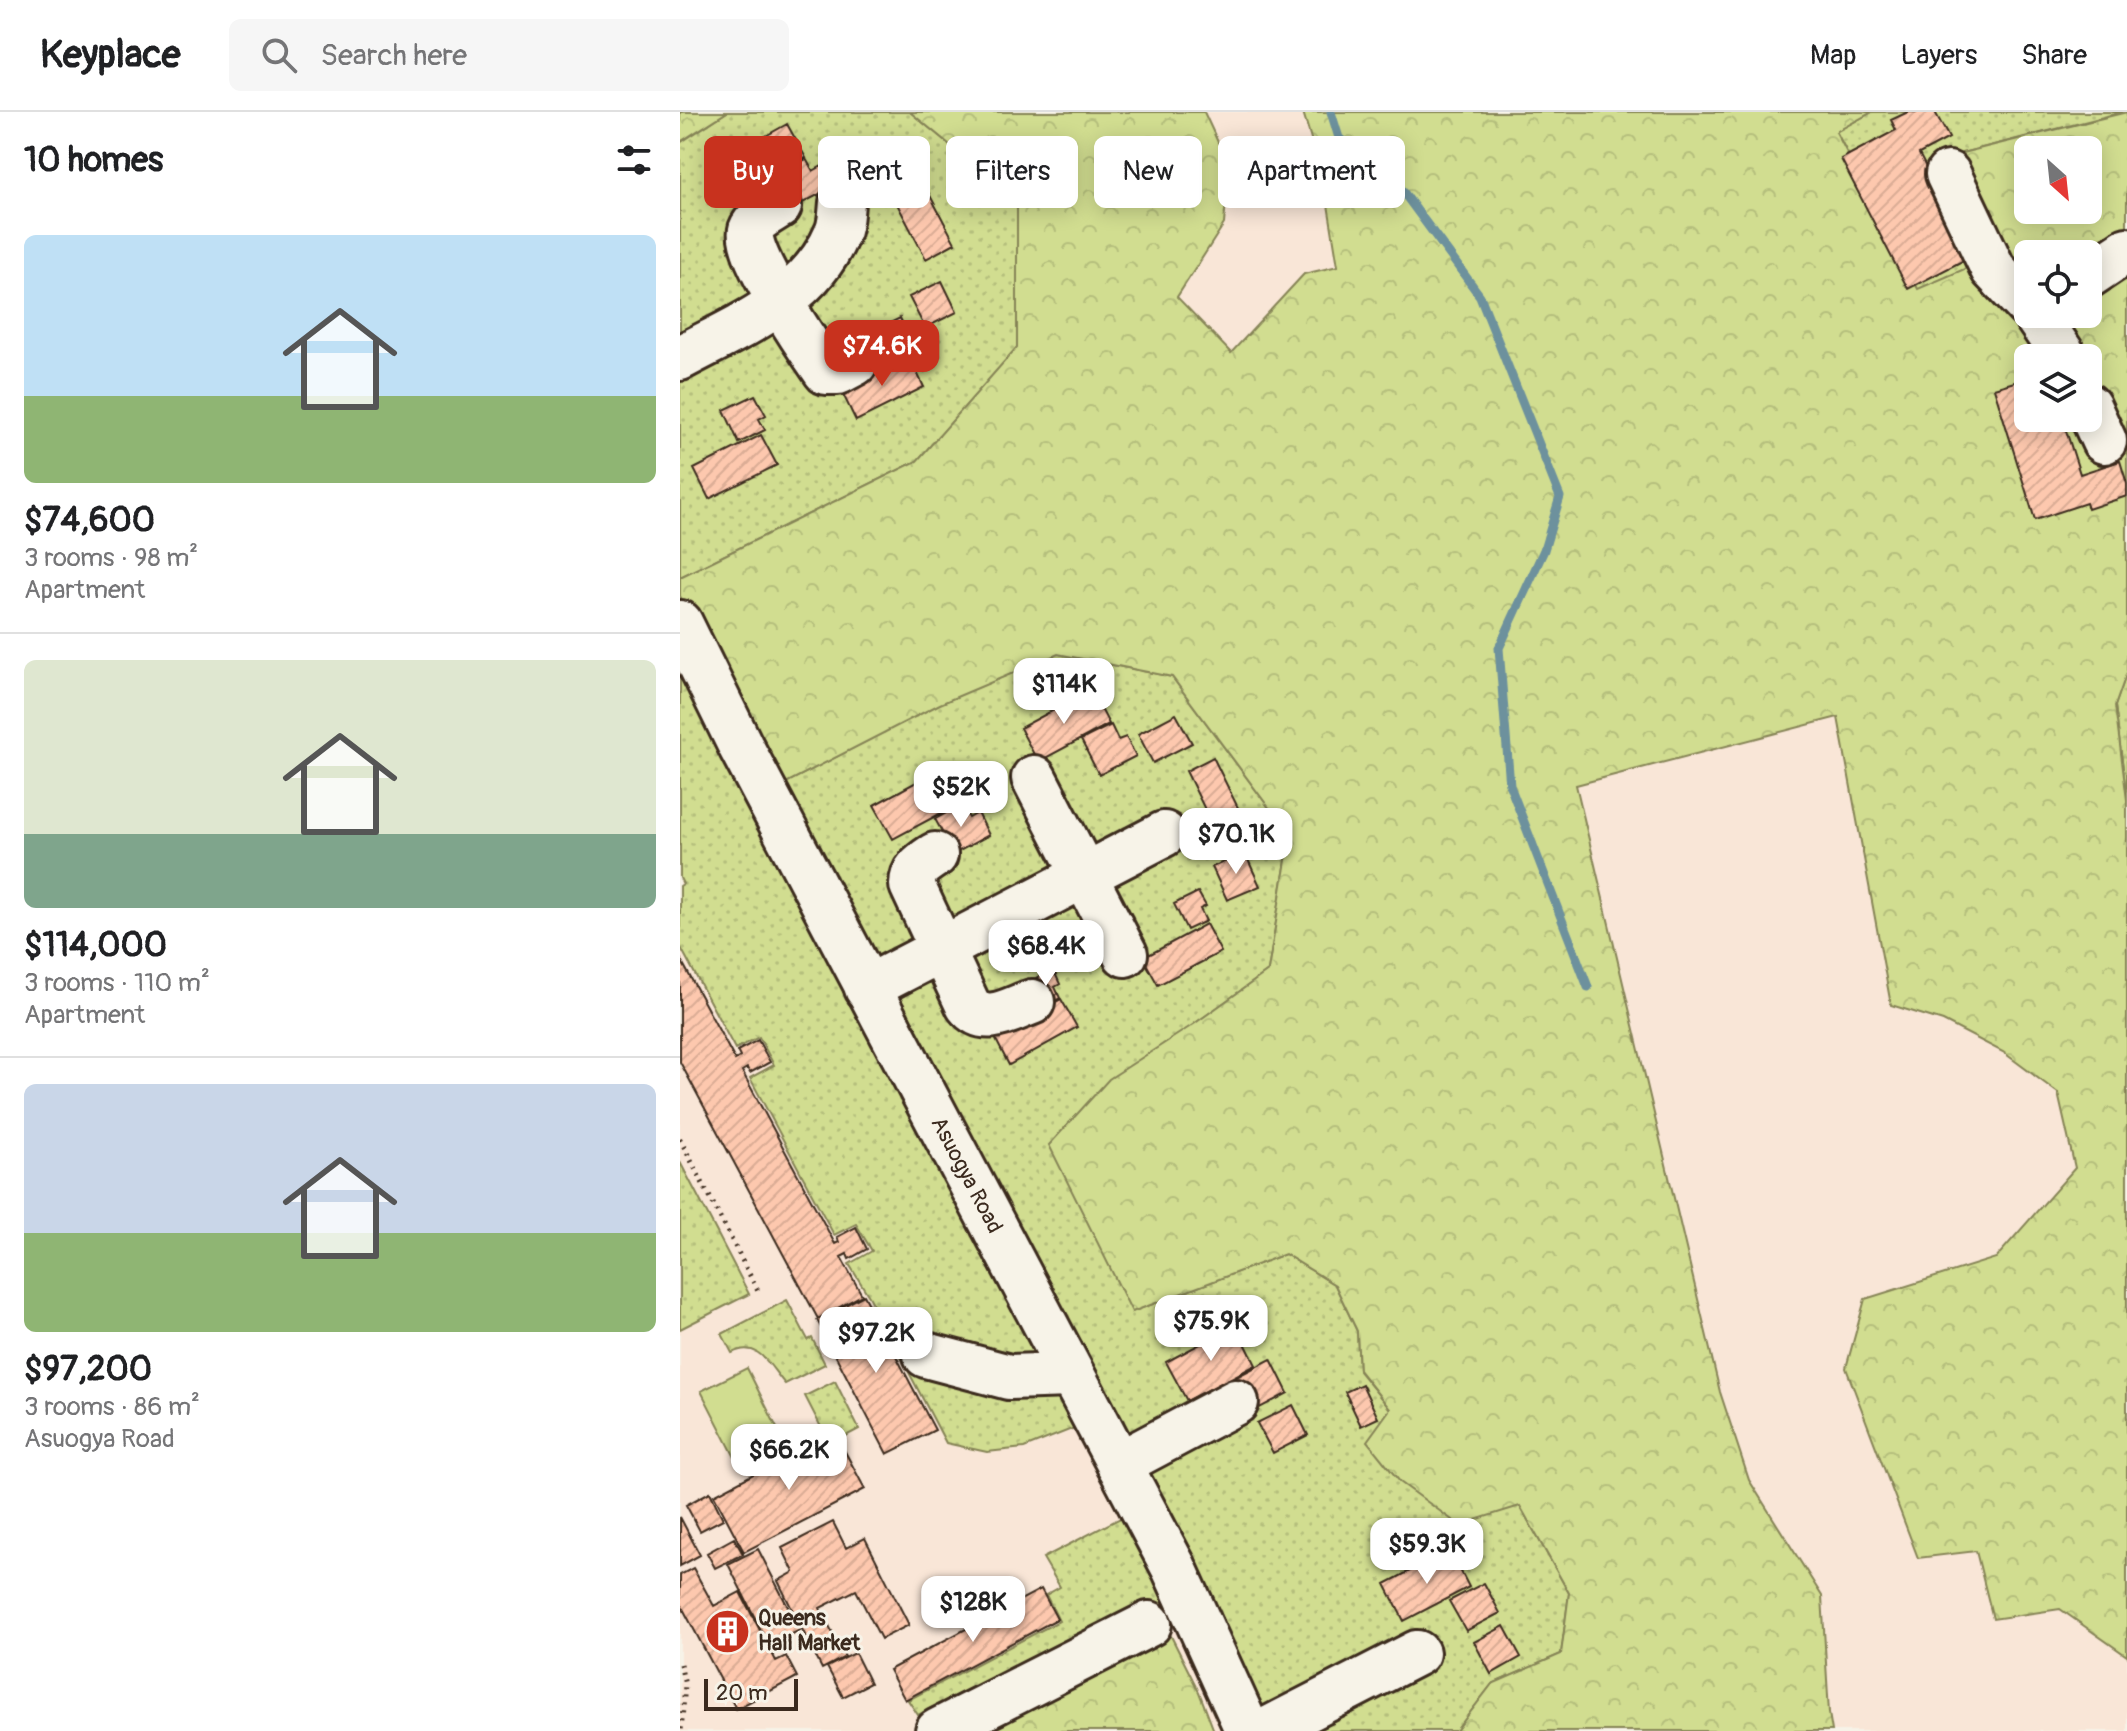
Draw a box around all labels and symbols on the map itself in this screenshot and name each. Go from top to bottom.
north arrow [2014,136,2102,224]
pin: $74.6K [817,320,947,388]
pin: $114K [1008,658,1120,726]
pin: $52K [914,761,1008,829]
pin: $70.1K [1171,808,1301,876]
pin: $68.4K [981,920,1111,988]
street label: Asuogya Road [925,1112,1009,1238]
pin: $75.9K [1146,1295,1276,1363]
pin: $97.2K [811,1307,941,1375]
pin: $66.2K [724,1424,854,1492]
pin: $59.3K [1362,1518,1492,1586]
pin: $128K [917,1576,1029,1644]
place label: Queens Hall Market [758,1604,861,1657]
building icon: Queens Hall Market [703,1607,751,1655]
scale bar [704,1675,798,1711]

